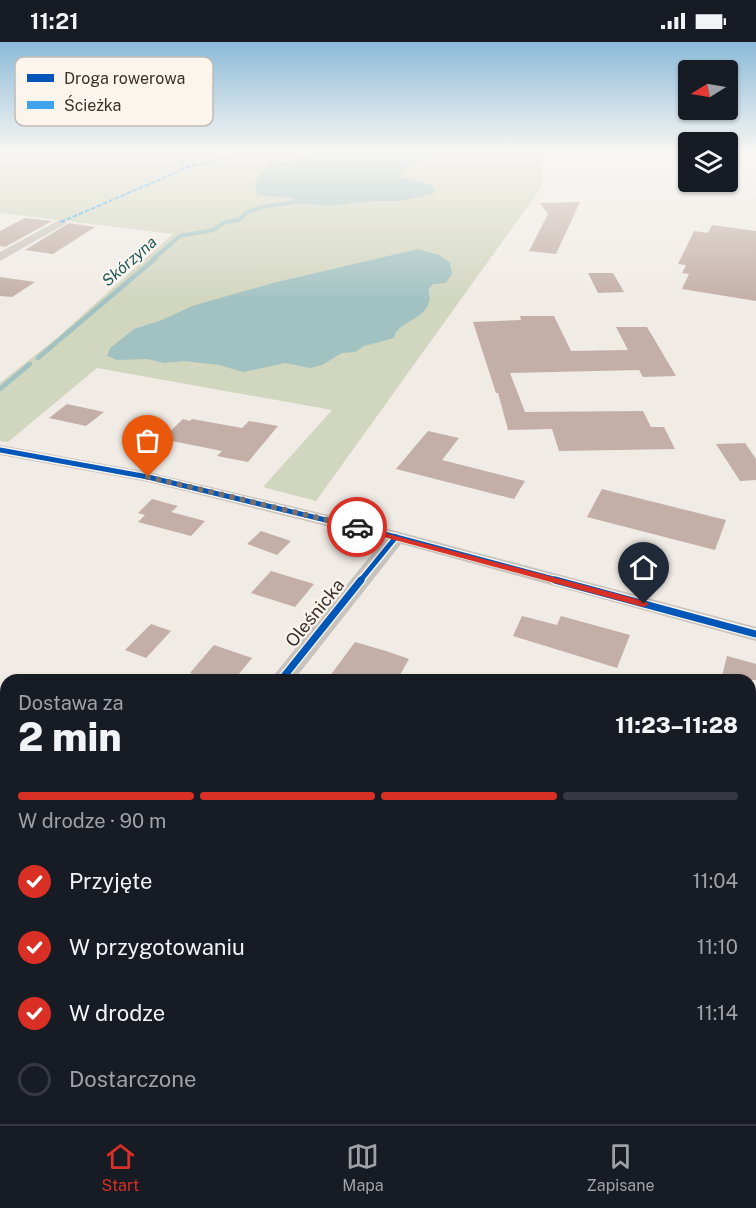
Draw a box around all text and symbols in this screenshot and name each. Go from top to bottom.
text: 11:21 [30,8,79,34]
legend [15,57,213,126]
north arrow [678,60,738,120]
map controls [678,60,738,192]
text: Droga rowerowa [64,69,185,88]
text: Ścieżka [64,95,121,115]
button: layers [678,132,738,192]
water label: Skórzyna [98,232,161,290]
pin [122,415,173,477]
icon: bag [131,424,164,457]
courier [327,497,387,557]
icon: car [341,511,374,544]
pin [618,542,669,604]
icon: home [627,551,660,584]
street label: Oleśnicka [281,574,348,651]
text: Dostawa za [18,691,124,715]
text: 11:23–11:28 [615,712,738,738]
text: 2 min [18,714,122,760]
text: W drodze · 90 m [18,809,166,833]
icon: check [18,865,51,898]
text: Przyjęte [69,868,152,894]
text: 11:04 [692,869,738,893]
icon: check [18,931,51,964]
text: W przygotowaniu [69,934,245,960]
text: 11:10 [697,935,738,959]
icon: check [18,997,51,1030]
text: W drodze [69,1000,165,1026]
text: 11:14 [697,1001,738,1025]
text: Dostarczone [69,1066,196,1092]
tab: Start [102,1140,139,1195]
tab: Mapa [342,1140,384,1195]
tab: Zapisane [587,1140,654,1195]

